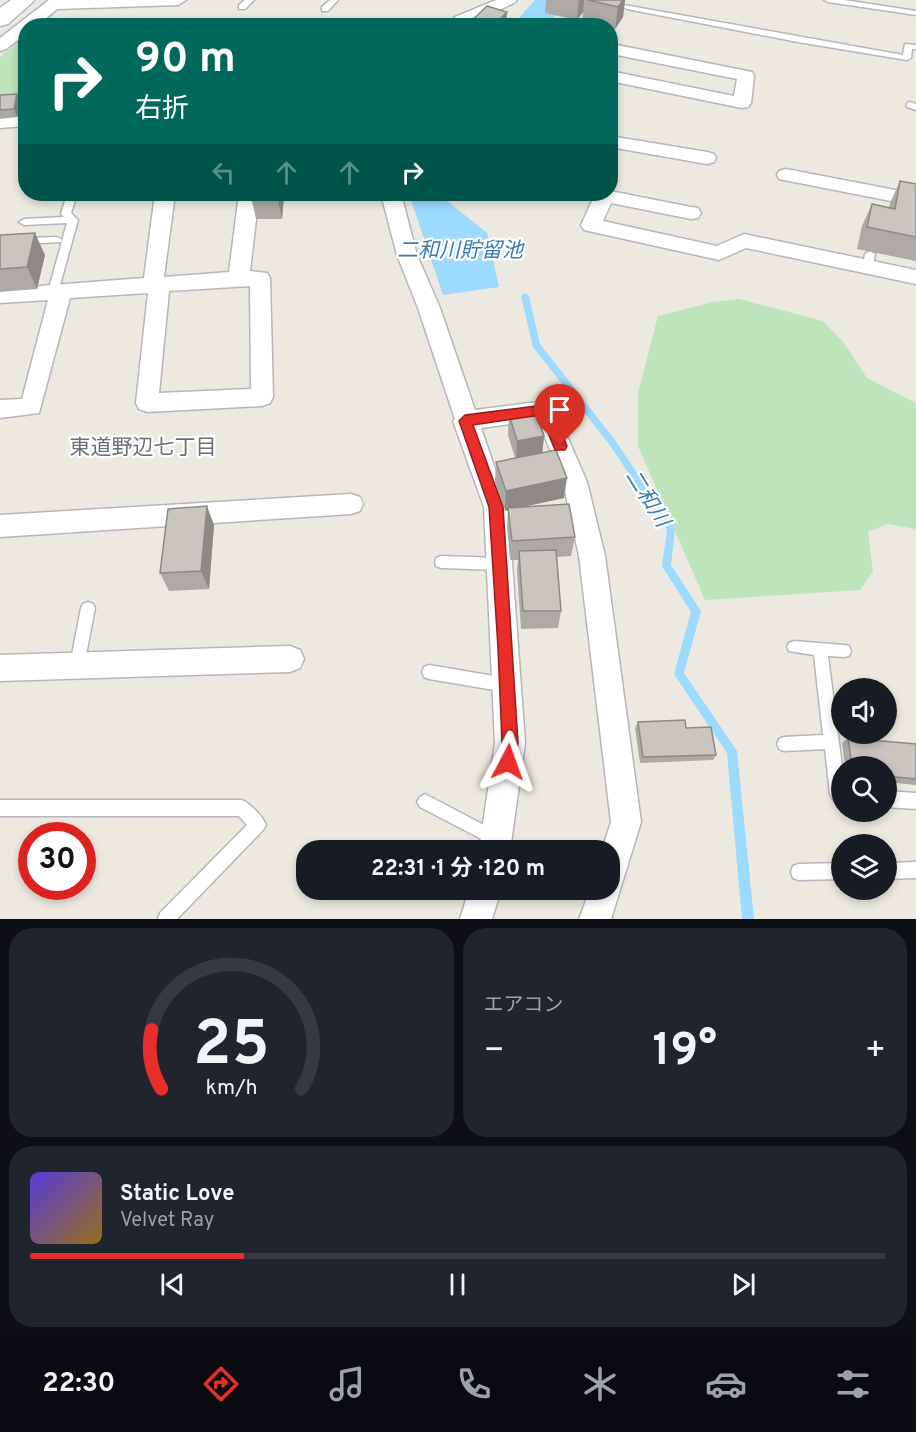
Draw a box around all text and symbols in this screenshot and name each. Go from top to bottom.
text: 90 m [135,34,236,87]
icon: right [36,42,114,120]
text: 右折 [135,93,189,127]
icon: left [207,156,240,189]
icon: ahead [270,156,303,189]
icon: ahead [333,156,366,189]
icon: right [396,156,429,189]
water label: 二和川貯留池 [397,238,525,265]
pin [534,384,585,446]
icon: arrive [543,393,576,426]
district label: 東道野辺七丁目 [70,435,217,462]
water label: 二和川 [619,465,676,534]
map controls [831,678,897,900]
button: sound [831,678,897,744]
position arrow [476,730,540,794]
button: search [831,756,897,822]
speed limit sign: 30 [18,822,96,900]
button: layers [831,834,897,900]
text: 22:31 · 1 分 · 120 m [371,856,545,883]
text: エアコン [484,993,564,1019]
text: 25 [193,1008,269,1087]
text: 19° [653,1024,717,1081]
text: − [484,1031,505,1073]
text: + [865,1031,886,1073]
text: km/h [205,1076,257,1103]
text: Static Love [120,1181,234,1208]
text: Velvet Ray [120,1208,214,1234]
icon: previous [156,1268,189,1301]
icon: pause [441,1268,474,1301]
icon: next [727,1268,760,1301]
icon: directions [200,1363,242,1405]
icon: music [326,1363,368,1405]
icon: phone [453,1363,495,1405]
icon: climate [579,1363,621,1405]
icon: car [705,1363,747,1405]
icon: filters [832,1363,874,1405]
text: 22:30 [42,1367,115,1401]

